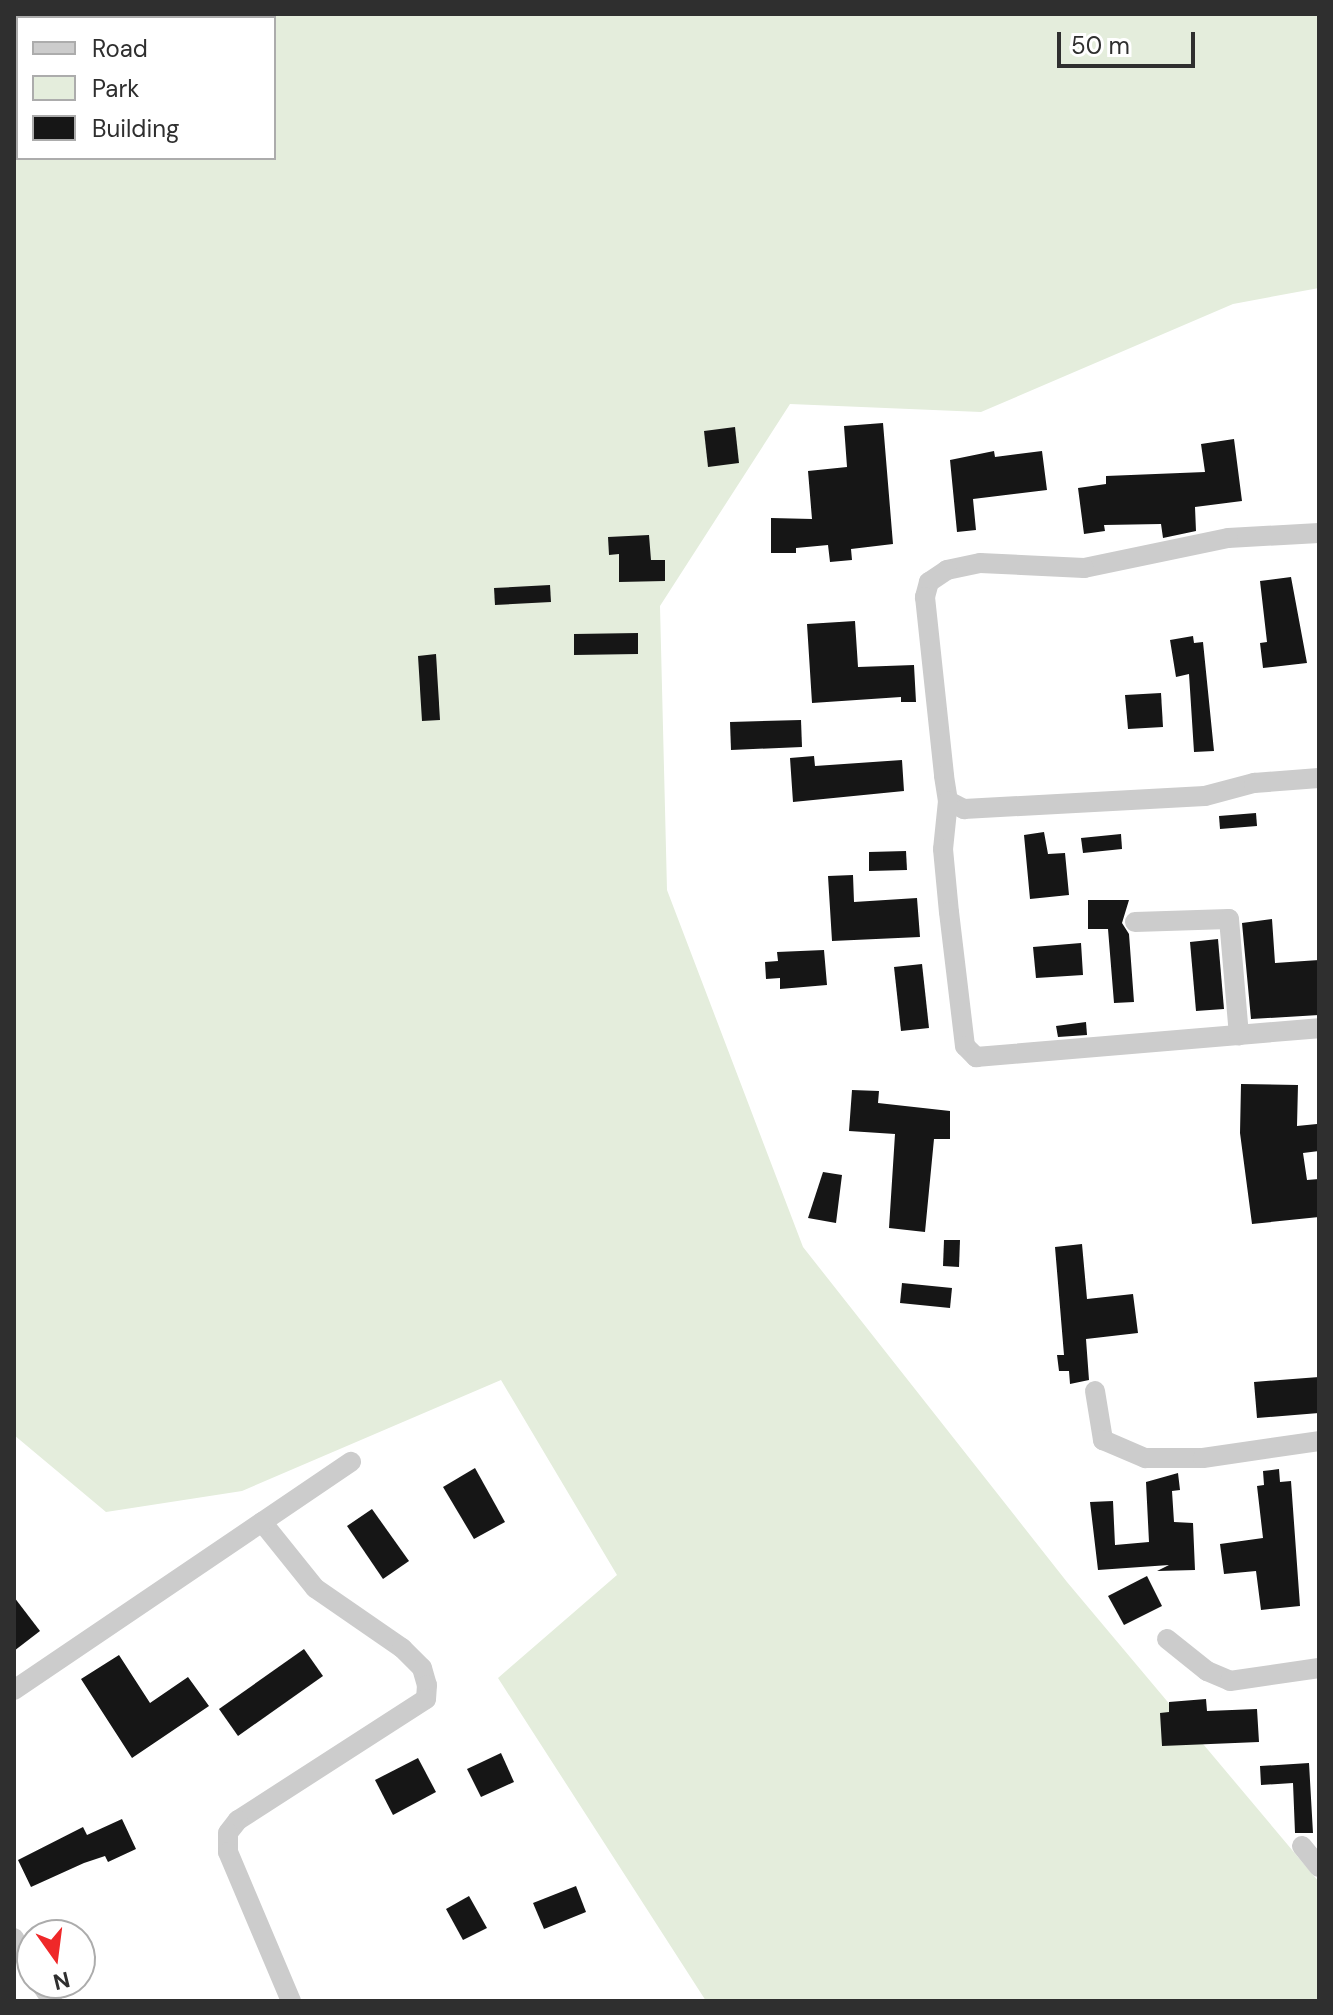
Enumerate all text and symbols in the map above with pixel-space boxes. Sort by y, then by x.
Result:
legend [16,16,276,160]
scale bar [1061,16,1199,66]
text: 50 m [1071,30,1130,61]
text: Road [92,33,148,64]
text: Park [92,73,139,104]
text: Building [92,113,179,144]
north arrow [16,1919,96,1999]
text: N [50,1965,73,1997]

